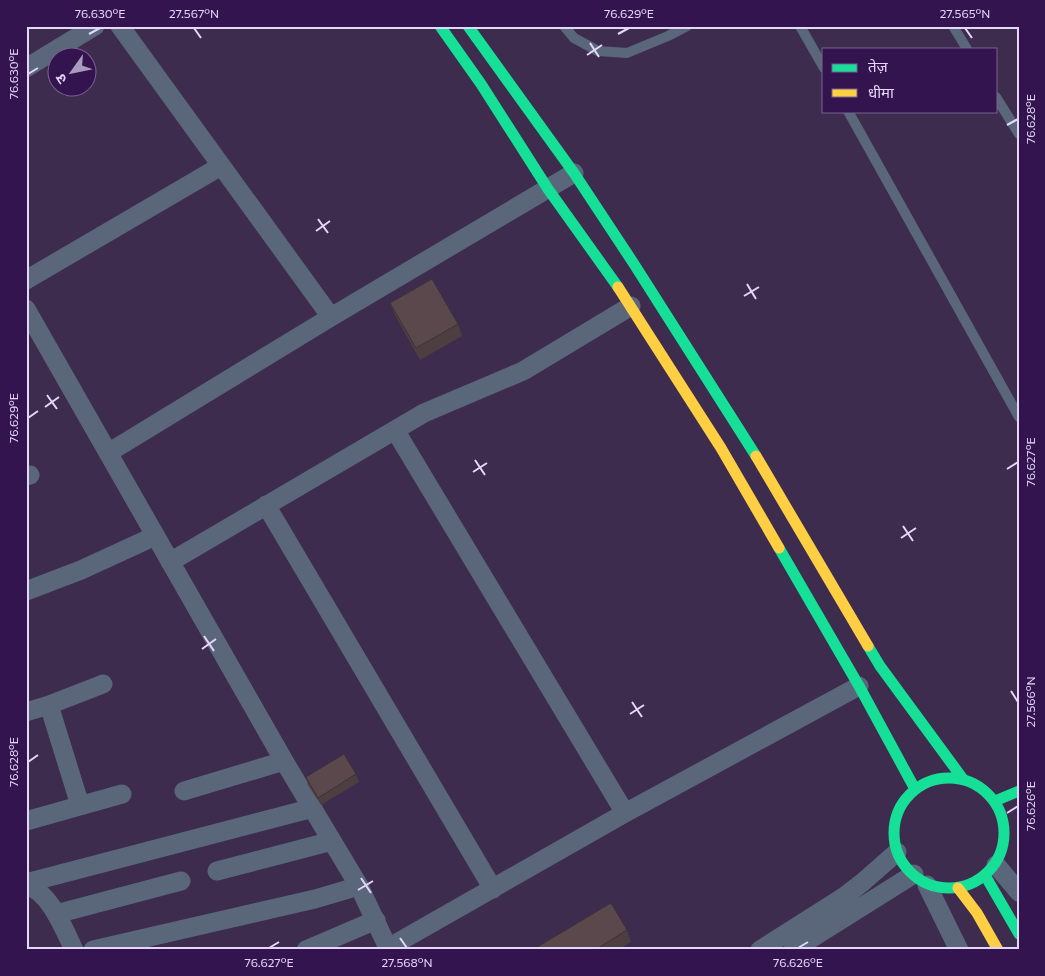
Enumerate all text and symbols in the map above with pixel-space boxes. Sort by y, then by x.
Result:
text: 76.630°E [75,6,125,20]
text: 27.567°N [169,6,219,20]
text: 76.629°E [604,6,654,20]
text: 27.565°N [940,6,990,20]
north arrow [48,48,98,98]
legend [822,48,998,112]
text: 76.630°E [6,49,20,99]
text: तेज़ [868,57,889,75]
text: उ [51,71,70,87]
text: धीमा [868,83,895,101]
text: 76.628°E [1023,94,1037,144]
text: 76.629°E [6,393,20,443]
text: 76.627°E [1023,437,1037,487]
text: 27.566°N [1023,676,1037,728]
text: 76.628°E [6,737,20,787]
text: 76.626°E [1023,781,1037,831]
text: 76.627°E [244,955,294,969]
text: 27.568°N [381,955,433,969]
text: 76.626°E [773,955,823,969]

